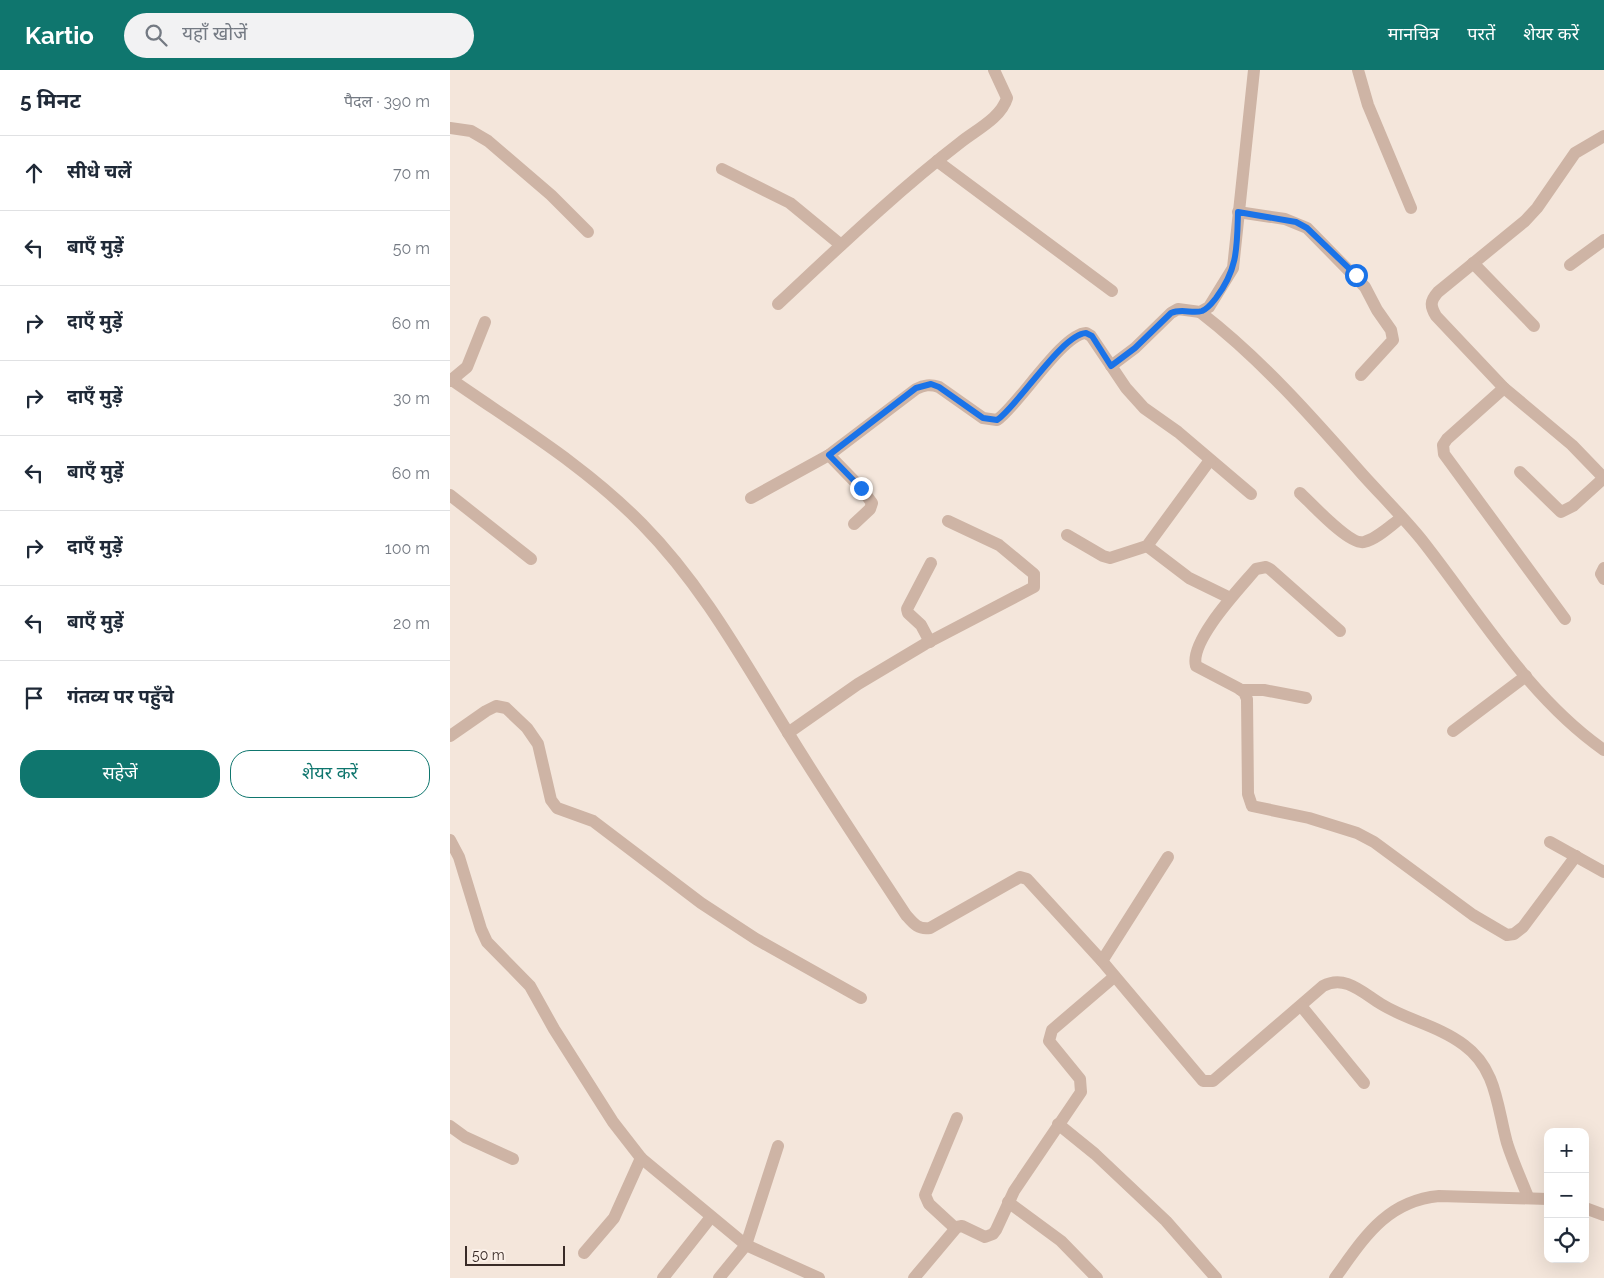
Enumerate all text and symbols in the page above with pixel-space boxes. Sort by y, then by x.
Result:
search box [124,13,474,58]
text: Kartio [25,21,94,50]
icon: search [142,21,170,49]
text: यहाँ खोजें [182,22,247,44]
text: मानचित्र [1388,23,1439,44]
text: परतें [1467,23,1495,44]
text: शेयर करें [1523,23,1579,44]
text: 5 मिनट [20,88,81,113]
text: पैदल · 390 m [344,92,430,111]
icon: ahead [20,159,48,187]
text: सीधे चलें [67,160,131,182]
text: 70 m [393,164,430,183]
icon: left [20,234,48,262]
text: बाएँ मुड़ें [67,235,124,257]
text: 50 m [393,239,430,258]
route start [1345,264,1368,287]
icon: right [20,309,48,337]
text: दाएँ मुड़ें [67,310,123,332]
text: 60 m [392,314,430,333]
icon: right [20,384,48,412]
text: दाएँ मुड़ें [67,385,123,407]
text: 30 m [393,389,430,408]
icon: left [20,459,48,487]
text: बाएँ मुड़ें [67,460,124,482]
text: 60 m [392,464,430,483]
route end [850,477,873,500]
icon: right [20,534,48,562]
text: दाएँ मुड़ें [67,535,123,557]
text: 100 m [385,539,430,558]
icon: left [20,609,48,637]
text: बाएँ मुड़ें [67,610,124,632]
text: 20 m [393,614,430,633]
icon: arrive [20,684,48,712]
text: गंतव्य पर पहुँचे [67,685,174,707]
button: सहेजें [20,750,220,798]
button: शेयर करें [230,750,430,798]
map controls [1544,1128,1589,1263]
button: + [1544,1128,1589,1173]
button: − [1544,1173,1589,1218]
button: locate [1544,1218,1589,1263]
scale bar [465,1243,565,1266]
text: 50 m [472,1247,505,1263]

